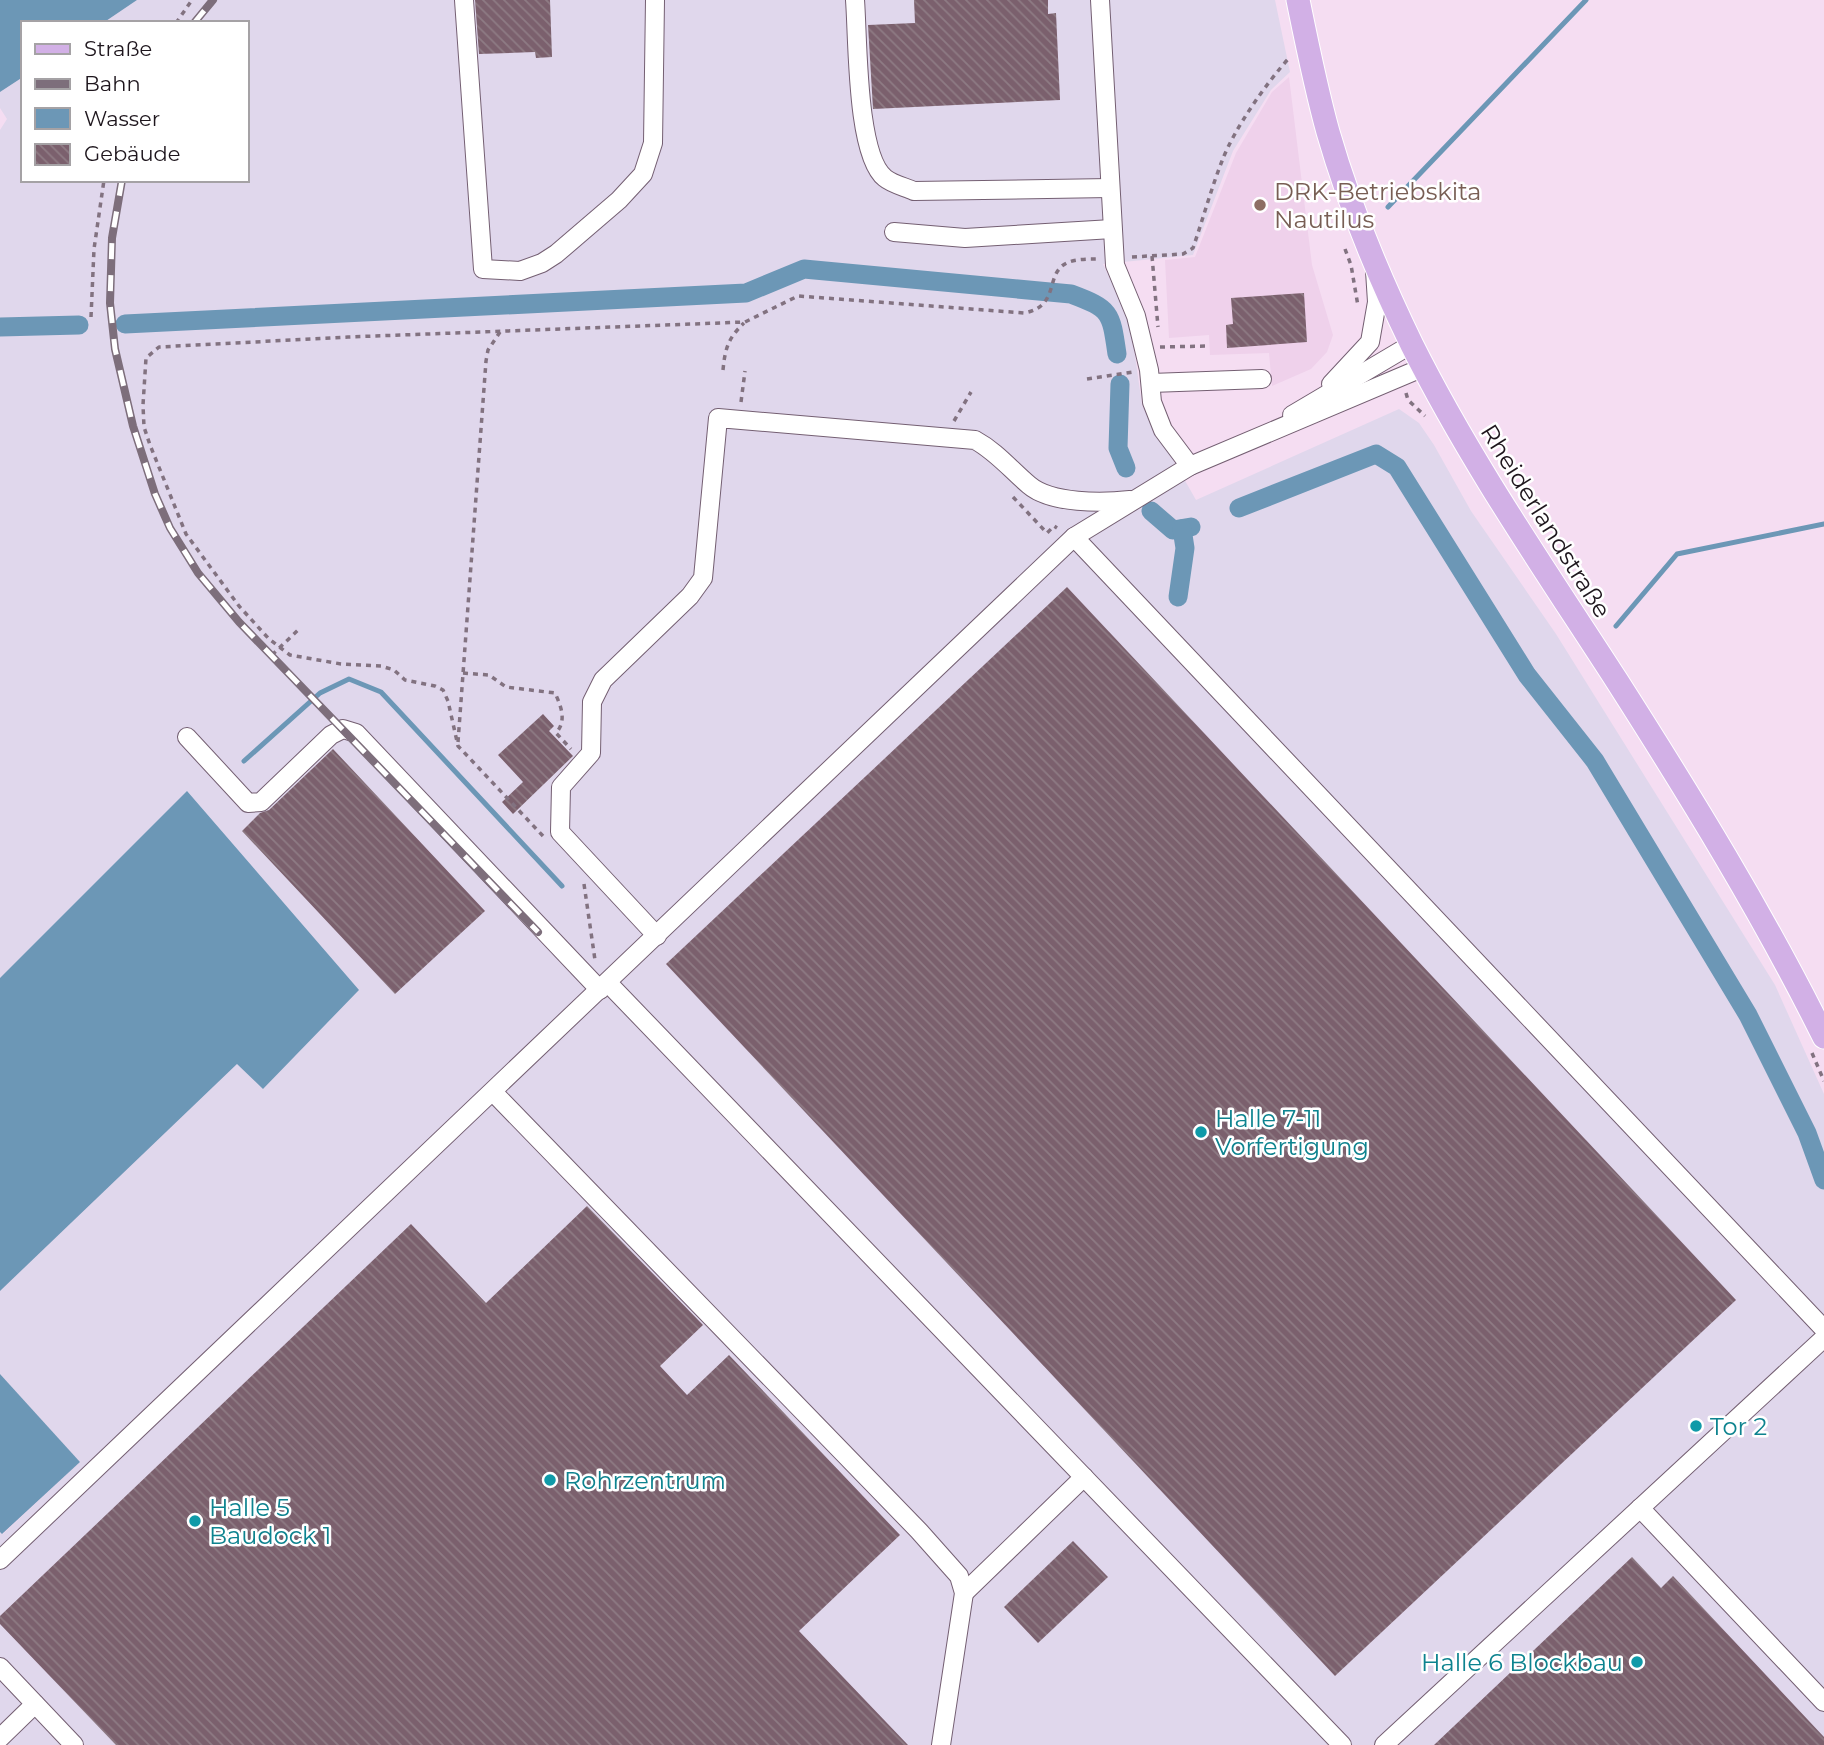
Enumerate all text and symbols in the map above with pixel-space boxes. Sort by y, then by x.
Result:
legend [21,21,248,182]
text: Straße [84,36,152,61]
text: Bahn [84,71,141,96]
text: Wasser [84,106,160,131]
text: Gebäude [84,141,181,166]
place label: DRK-Betriebskita Nautilus [1274,177,1481,234]
marker: DRK-Betriebskita Nautilus [1252,197,1268,213]
street label: Rheiderlandstraße [1475,419,1617,623]
place label: Halle 7-11 Vorfertigung [1215,1104,1369,1161]
marker: Halle 7-11 Vorfertigung [1193,1124,1209,1140]
place label: Tor 2 [1710,1412,1767,1441]
marker: Tor 2 [1688,1418,1704,1434]
place label: Rohrzentrum [564,1466,726,1495]
marker: Rohrzentrum [542,1472,558,1488]
place label: Halle 5 Baudock 1 [209,1493,331,1550]
marker: Halle 5 Baudock 1 [187,1513,203,1529]
place label: Halle 6 Blockbau [1421,1648,1623,1677]
marker: Halle 6 Blockbau [1629,1654,1645,1670]

